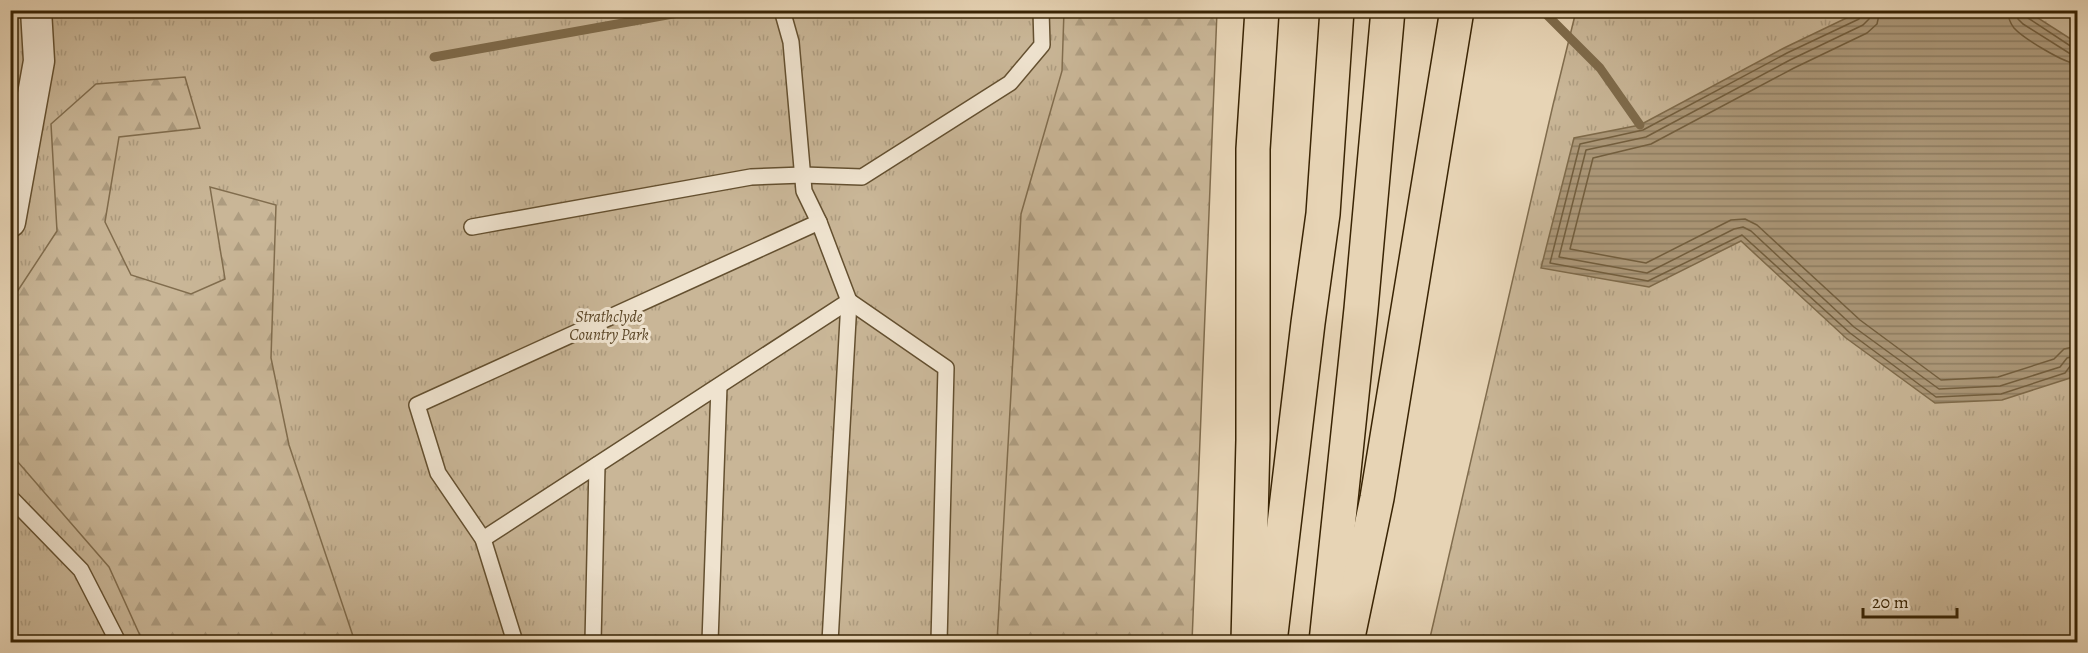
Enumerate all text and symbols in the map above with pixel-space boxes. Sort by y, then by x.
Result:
park label: Strathclyde Country Park [569,306,649,346]
scale bar [1863,581,1958,619]
text: 20 m [1872,590,1909,614]

